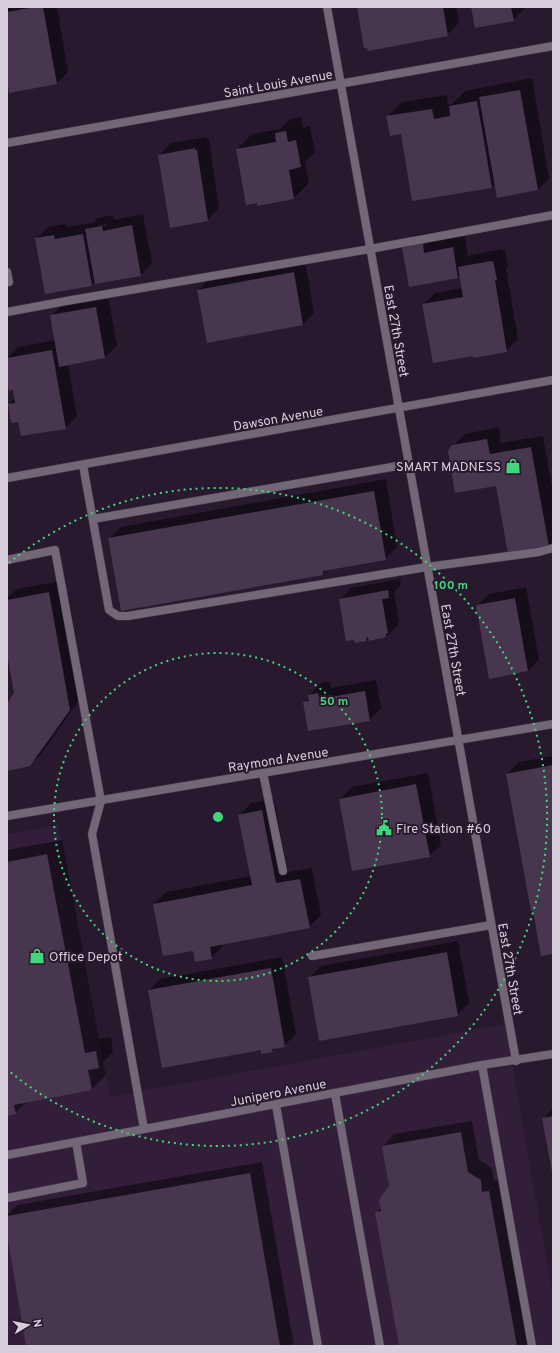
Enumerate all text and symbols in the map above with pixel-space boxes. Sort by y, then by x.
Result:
street label: Saint Louis Avenue [223,68,334,102]
street label: East 27th Street [379,284,411,379]
street label: Dawson Avenue [232,404,325,436]
shop icon: SMART MADNESS [504,457,522,475]
place label: SMART MADNESS [396,460,501,476]
text: 100 m [434,578,468,594]
street label: East 27th Street [436,603,468,698]
text: 50 m [320,694,348,710]
street label: Raymond Avenue [227,745,330,777]
centre of rings [211,810,225,824]
public building icon: Fire Station #60 [375,819,393,837]
place label: Fire Station #60 [396,822,491,838]
street label: East 27th Street [493,922,525,1017]
shop icon: Office Depot [28,947,46,965]
place label: Office Depot [49,950,123,966]
street label: Junipero Avenue [229,1077,328,1111]
north arrow [8,1305,48,1345]
text: N [29,1318,44,1329]

